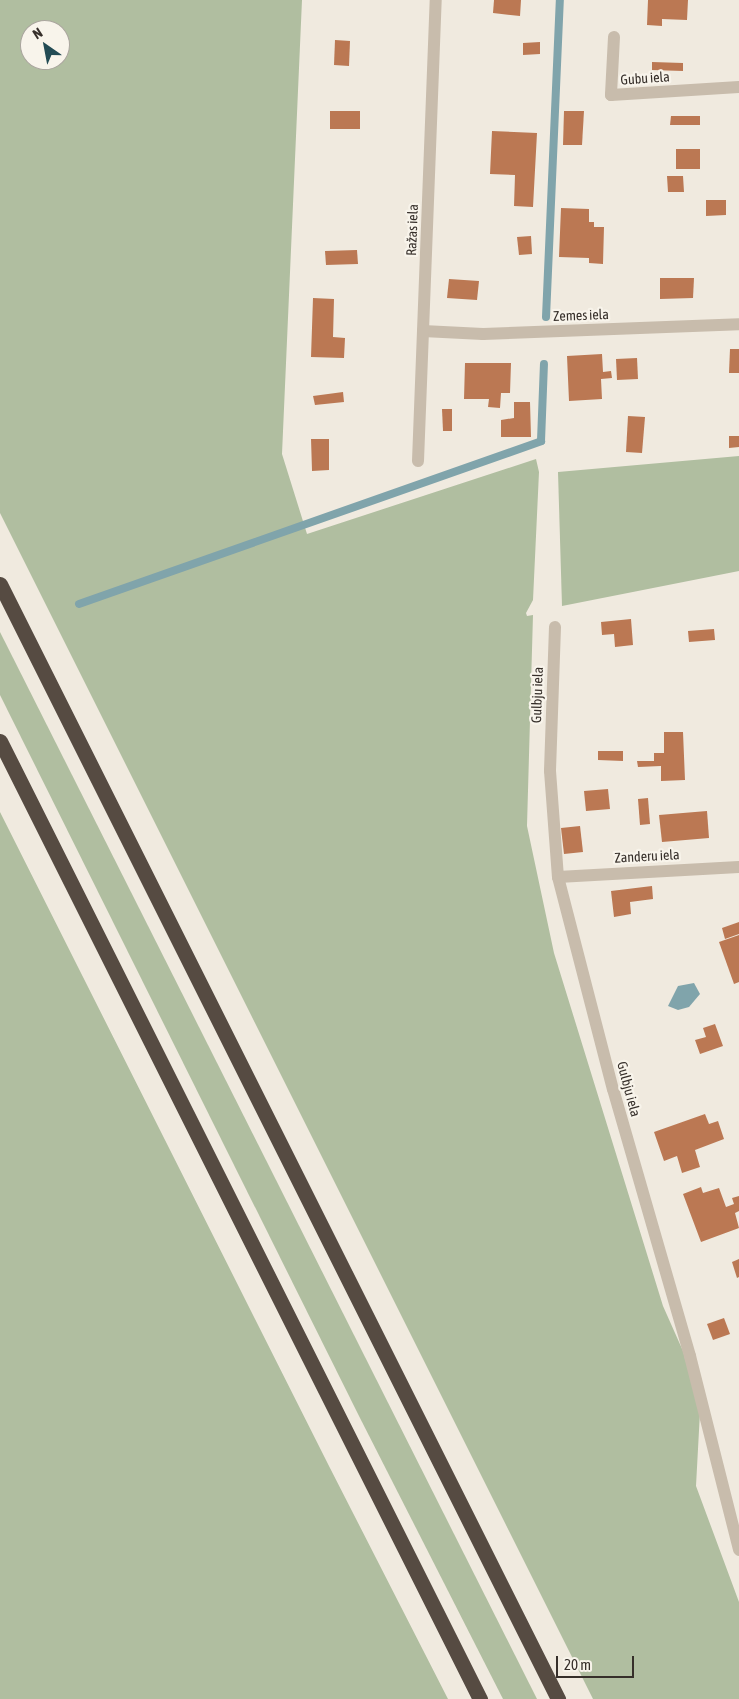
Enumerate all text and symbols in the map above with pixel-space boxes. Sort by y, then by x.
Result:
north arrow [20,20,70,70]
text: N [30,24,45,42]
street label: Gubu iela [620,68,670,88]
street label: Ražas iela [403,204,421,256]
street label: Zemes iela [553,306,609,324]
street label: Gulbju iela [528,667,546,723]
street label: Zanderu iela [614,846,680,866]
street label: Gulbju iela [614,1060,644,1118]
scale bar [559,1646,636,1678]
text: 20 m [564,1656,591,1673]

